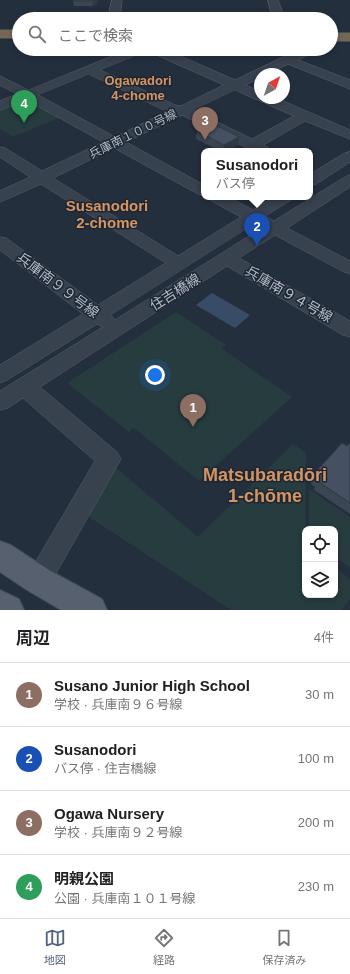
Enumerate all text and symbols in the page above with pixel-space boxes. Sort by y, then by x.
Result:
search box [12,12,338,56]
icon: search [26,23,48,45]
text: ここで検索 [58,27,133,44]
north arrow [254,68,290,104]
district label: Ogawadori 4-chome [104,73,172,103]
pin: 4 [11,90,37,123]
street label: 兵庫南１００号線 [87,107,179,161]
pin: 3 [192,107,218,140]
popup [201,148,313,200]
text: Susanodori [216,156,298,173]
text: バス停 [216,176,255,191]
district label: Susanodori 2-chome [66,197,148,231]
pin: 2 [244,213,270,246]
street label: 兵庫南９９号線 [14,249,102,321]
street label: 兵庫南９４号線 [243,263,335,325]
street label: 住吉橋線 [147,270,203,314]
your location [145,365,165,385]
pin: 1 [180,394,206,427]
district label: Matsubaradōri 1-chōme [203,465,327,506]
map controls [302,526,338,598]
button: locate [302,526,338,562]
button: layers [302,562,338,598]
text: 周辺 [16,629,50,648]
text: 4件 [314,630,334,645]
text: Susano Junior High School [54,677,250,694]
text: 1 [25,687,33,702]
text: 30 m [305,687,334,702]
text: 学校 · 兵庫南９６号線 [54,697,183,712]
text: Susanodori [54,741,137,758]
text: 2 [25,751,33,766]
text: 100 m [298,751,334,766]
text: バス停 · 住吉橋線 [54,761,157,776]
text: Ogawa Nursery [54,805,164,822]
text: 3 [25,815,33,830]
text: 200 m [298,815,334,830]
text: 学校 · 兵庫南９２号線 [54,825,183,840]
text: 明親公園 [54,870,114,887]
text: 4 [25,879,33,894]
text: 230 m [298,879,334,894]
text: 公園 · 兵庫南１０１号線 [54,891,196,906]
tab: 地図 [44,927,66,967]
tab: 経路 [153,927,175,967]
tab: 保存済み [262,927,306,967]

